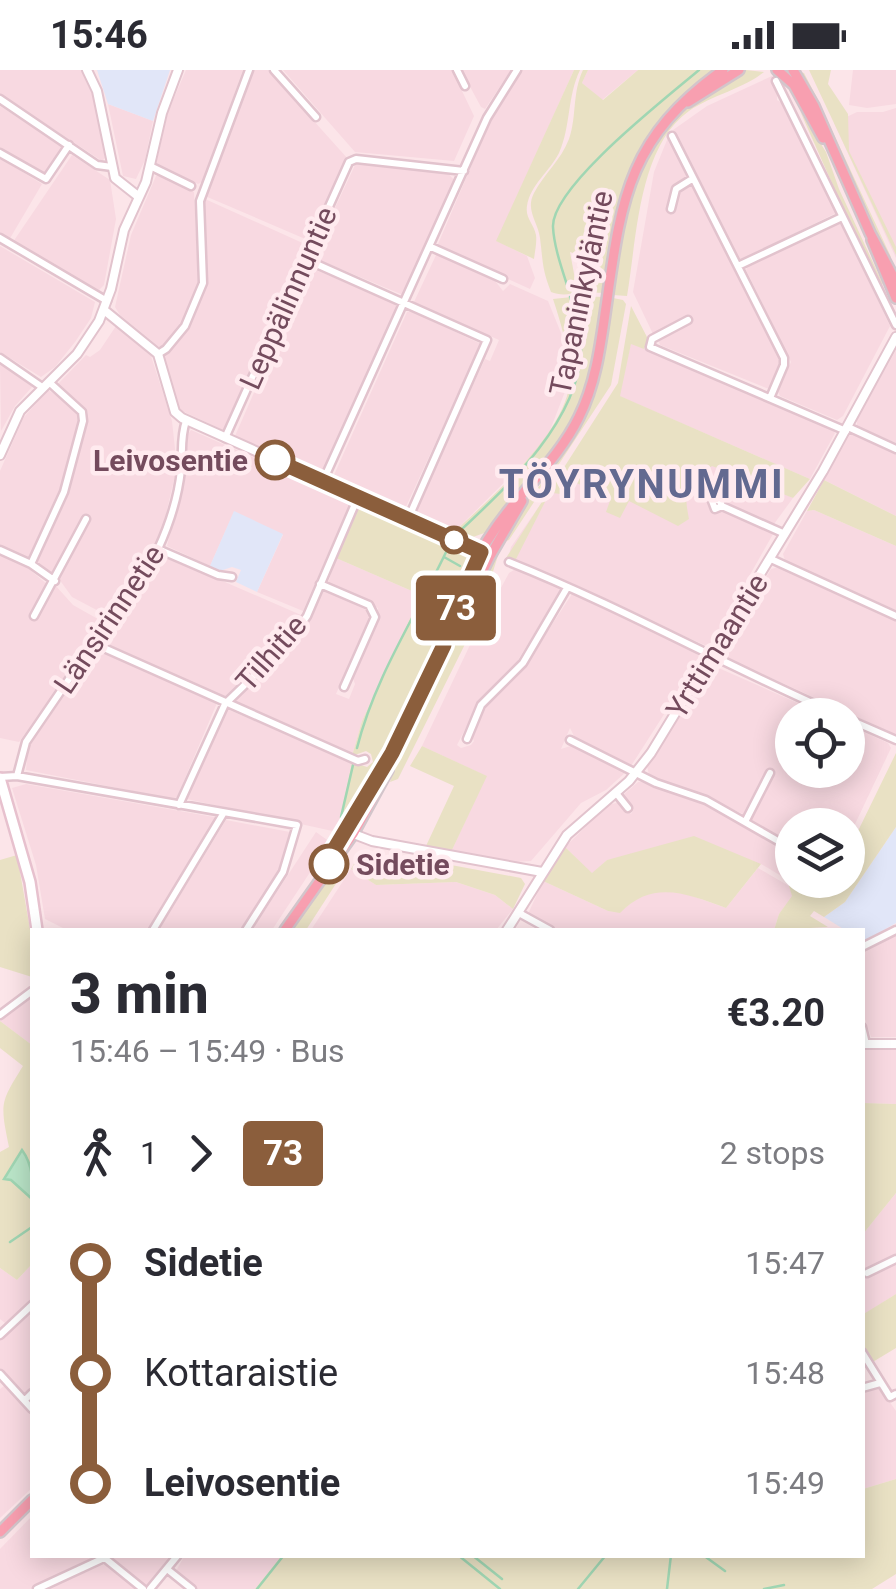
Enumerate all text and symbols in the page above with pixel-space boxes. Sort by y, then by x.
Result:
text: 15:46 [50,13,148,57]
street label: Tapaninkyläntie [542,187,620,399]
street label: Leppälinnuntie [232,201,344,395]
marker: Leivosentie [256,441,294,479]
place label: Leivosentie [93,443,248,478]
district label: TÖYRYNUMMI [499,461,785,508]
unlabelled marker [441,527,467,553]
street label: Länsirinnetie [47,538,171,700]
street label: Yrttimaantie [659,567,775,725]
line badge: 73 [411,576,501,640]
text: 73 [436,588,476,629]
street label: Tilhitie [228,608,314,698]
map controls [775,698,865,898]
button: locate [775,698,865,788]
button: layers [775,808,865,898]
marker: Sidetie [310,845,348,883]
place label: Sidetie [356,847,450,882]
text: 3 min [70,962,209,1026]
text: €3.20 [727,991,825,1035]
text: 15:46 – 15:49 · Bus [70,1032,345,1070]
icon: walk [70,1126,125,1181]
icon: forward [173,1126,228,1181]
text: 73 [263,1133,303,1174]
text: 1 [140,1134,158,1172]
text: 2 stops [720,1134,825,1172]
text: Sidetie [144,1241,263,1285]
text: 15:47 [745,1244,825,1282]
text: Kottaraistie [144,1351,338,1395]
text: 15:48 [745,1354,825,1392]
text: Leivosentie [144,1461,340,1505]
text: 15:49 [745,1464,825,1502]

